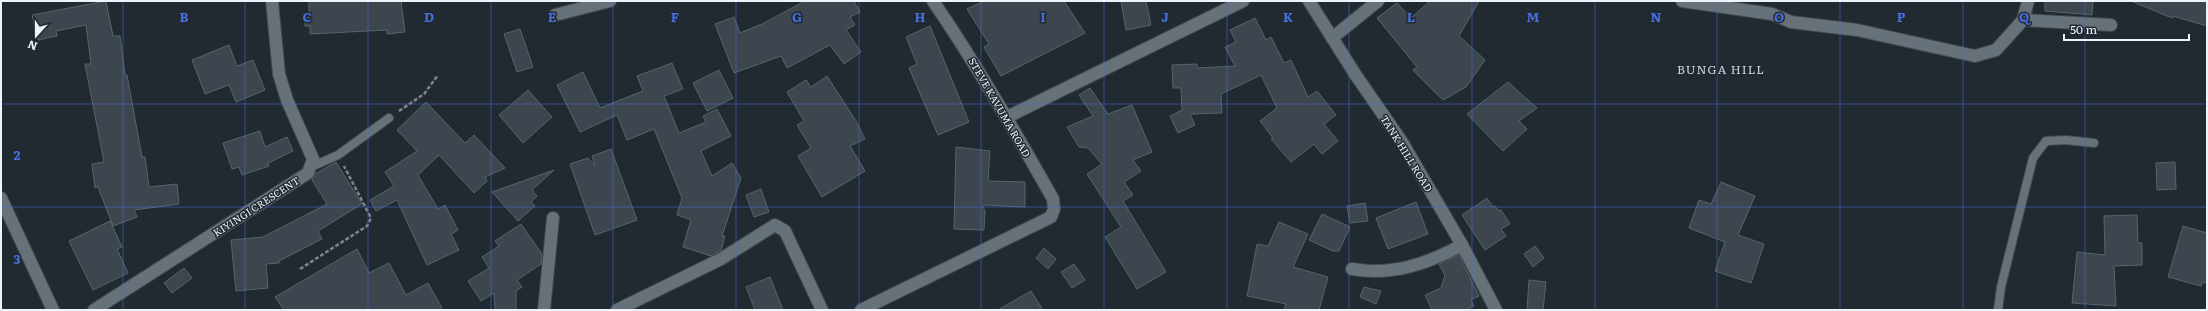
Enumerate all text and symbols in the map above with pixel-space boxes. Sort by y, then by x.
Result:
text: B [180,7,189,26]
text: C [302,7,312,26]
text: D [424,7,434,26]
text: E [548,7,557,26]
text: F [671,7,679,26]
text: G [792,7,802,26]
text: H [915,7,926,26]
text: I [1040,7,1046,26]
text: J [1161,7,1169,26]
text: K [1283,7,1294,26]
text: L [1407,7,1415,26]
text: M [1527,7,1540,26]
text: N [1651,7,1662,26]
text: O [1774,7,1784,26]
text: P [1897,7,1906,26]
text: Q [2019,7,2031,26]
north arrow [16,16,56,56]
scale bar [2064,16,2189,42]
text: 50 m [2070,20,2097,38]
text: N [25,37,39,55]
street label: STEVE KAVUMA ROAD [965,54,1035,160]
district label: BUNGA HILL [1677,60,1765,78]
street label: TANK HILL ROAD [1377,112,1437,195]
text: 2 [14,145,21,164]
street label: KIYINGI CRESCENT [210,172,302,240]
text: 3 [13,249,21,268]

